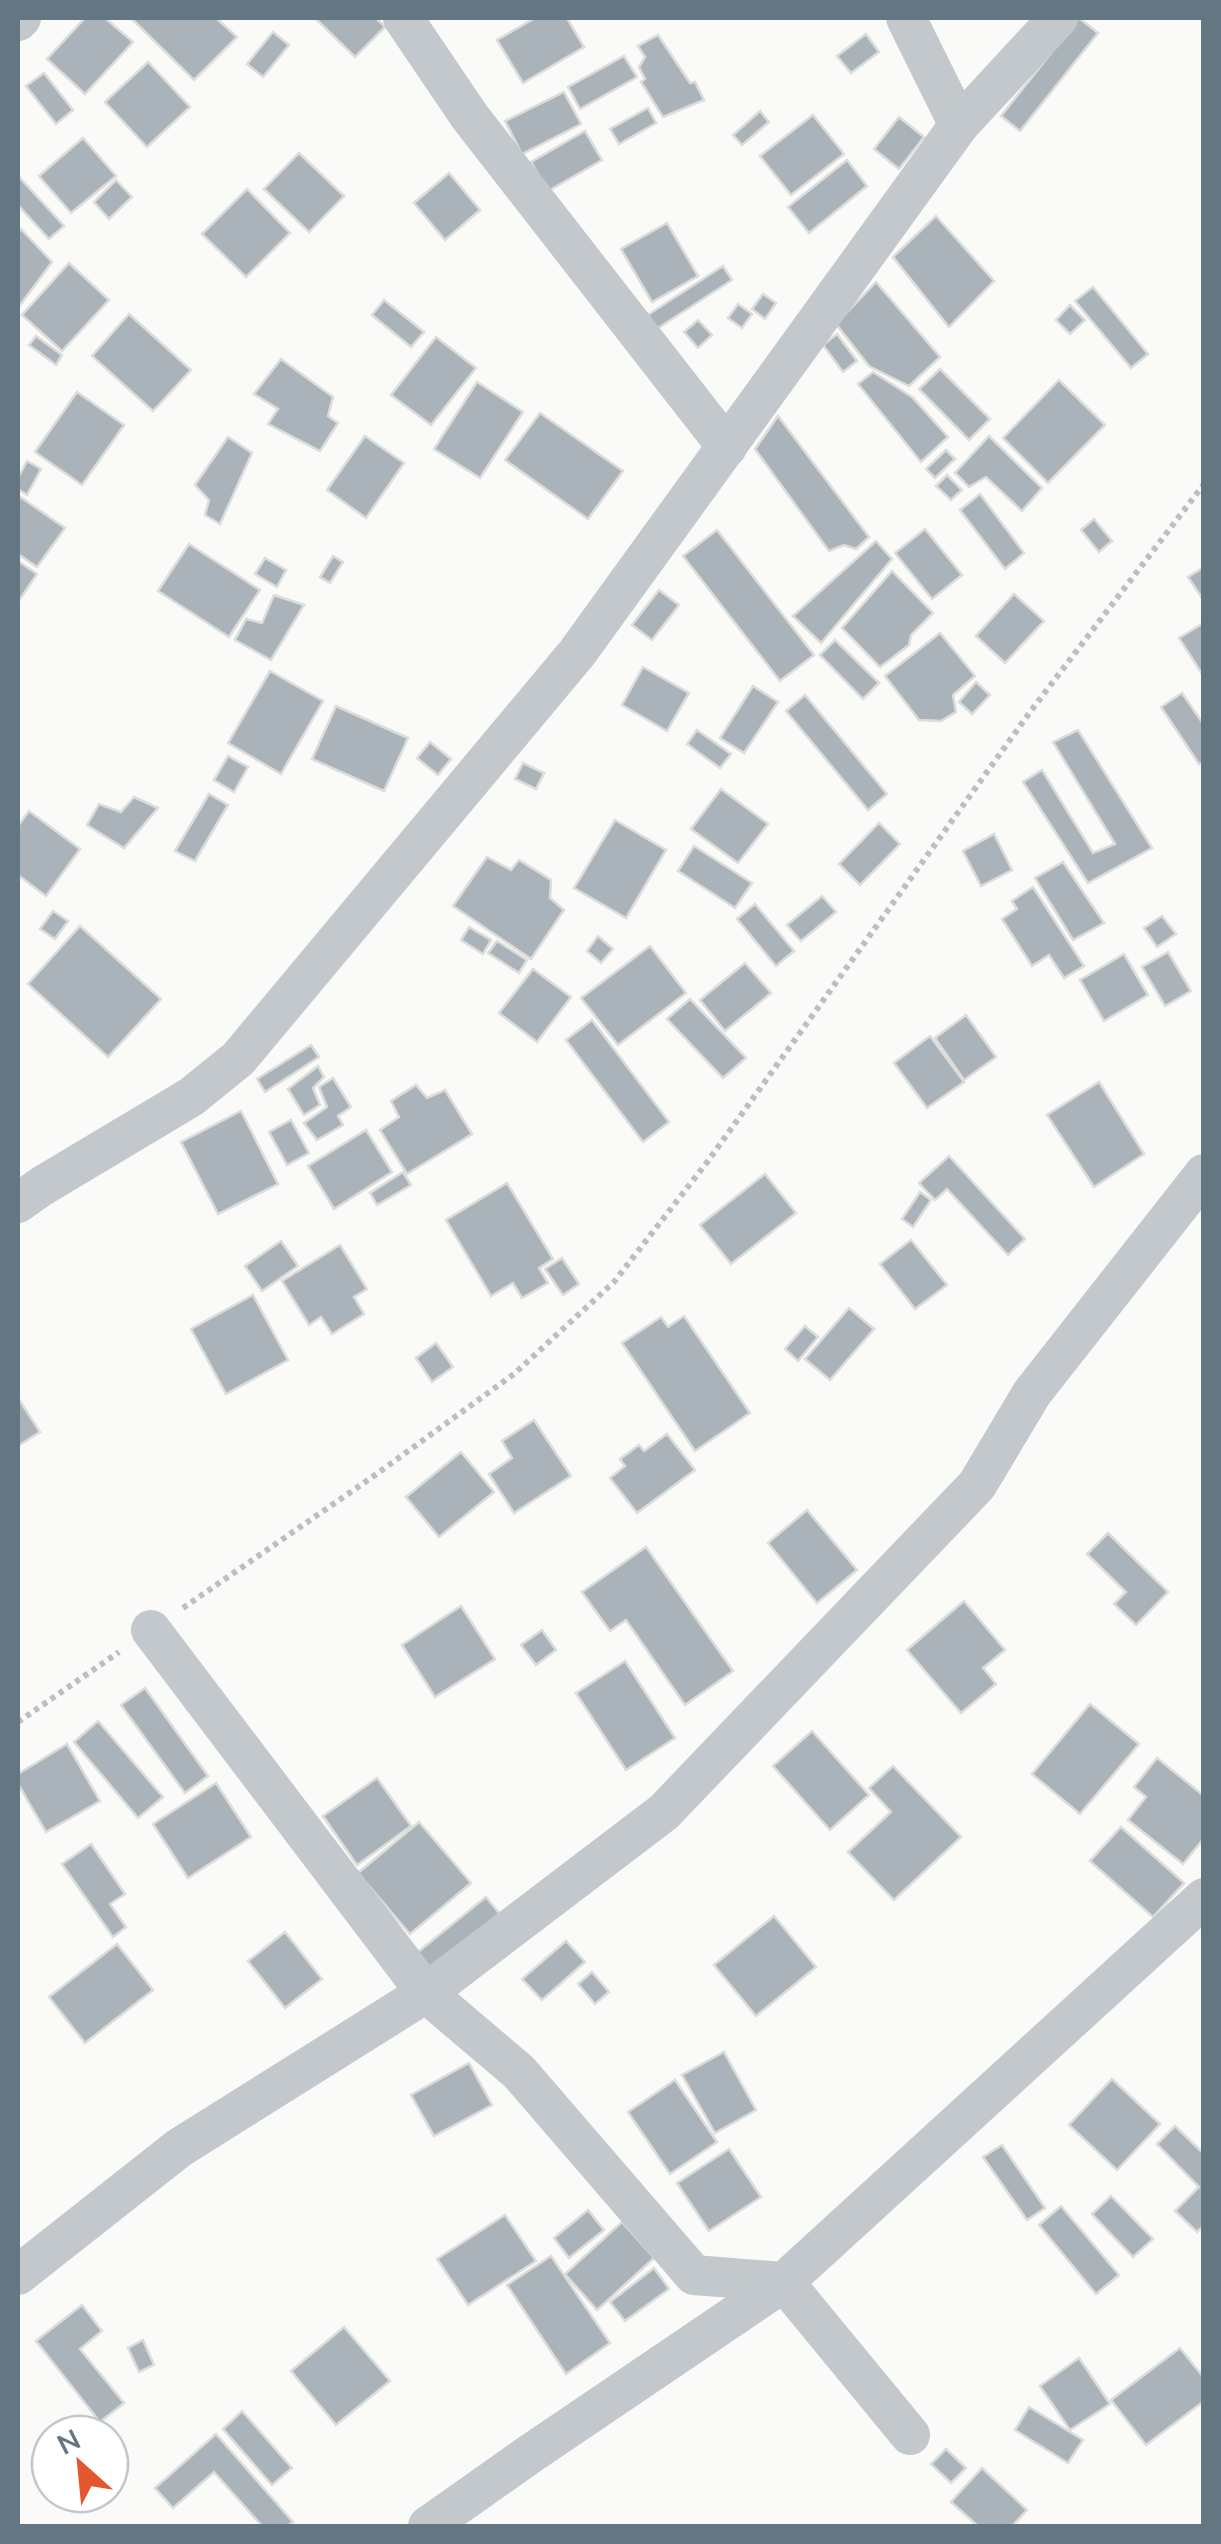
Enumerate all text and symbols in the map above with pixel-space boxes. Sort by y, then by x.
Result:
north arrow [30,2414,130,2514]
text: N [51,2421,86,2462]

